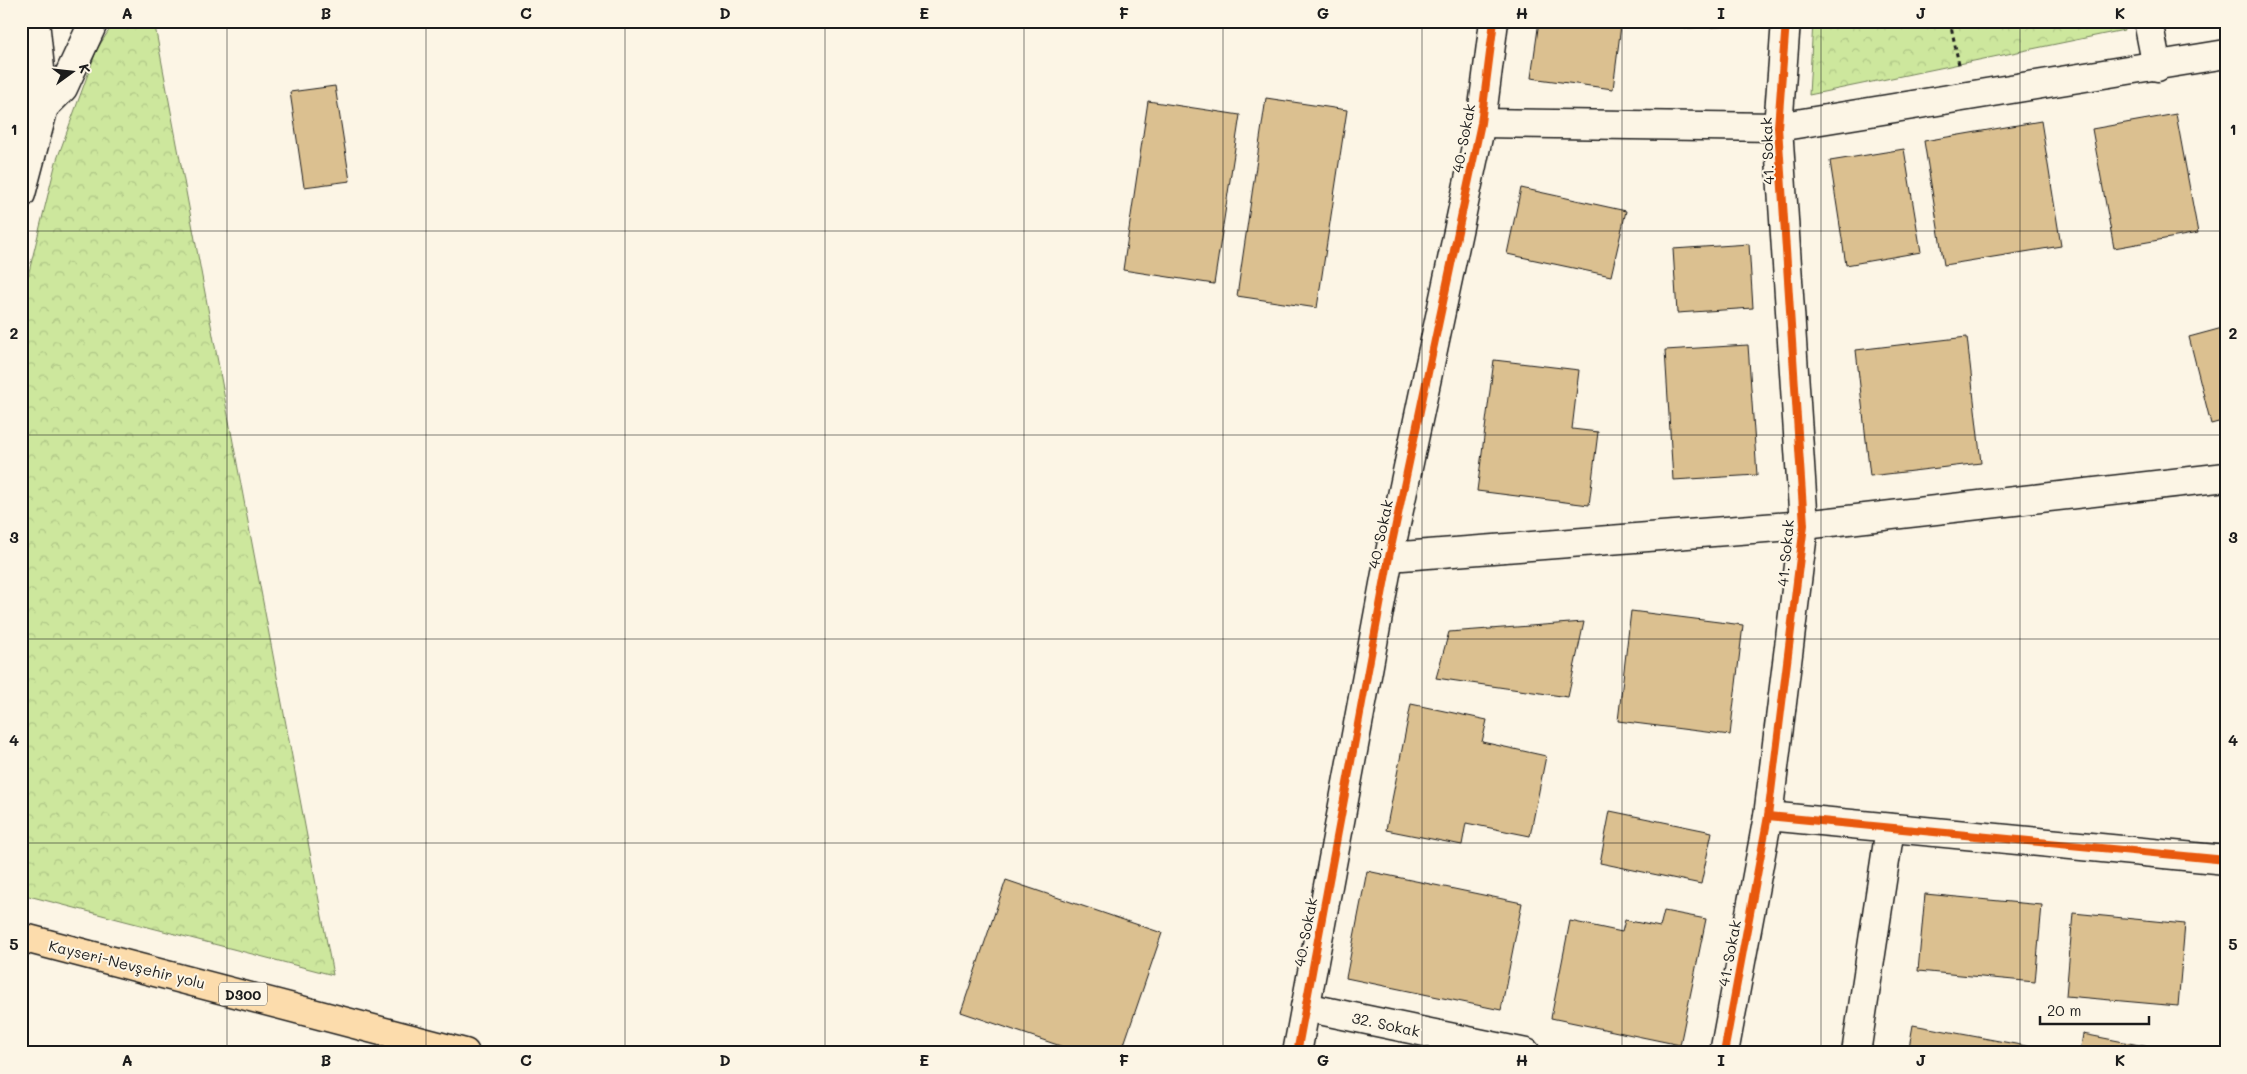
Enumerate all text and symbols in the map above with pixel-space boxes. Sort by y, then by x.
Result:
text: A [121,2,133,23]
text: B [321,2,331,23]
text: C [520,2,532,23]
text: D [719,2,731,23]
text: E [919,2,929,23]
text: F [1119,2,1129,23]
text: G [1317,2,1329,23]
text: H [1516,2,1528,23]
text: I [1717,2,1725,23]
text: J [1916,2,1926,23]
text: K [2115,2,2125,23]
north arrow [48,48,98,98]
text: K [75,62,95,75]
street label: 40. Sokak [1447,102,1479,174]
street label: 41. Sokak [1756,117,1778,185]
text: 1 [10,118,18,139]
text: 1 [2229,118,2237,139]
text: 2 [10,322,19,343]
text: 2 [2229,322,2238,343]
street label: 40. Sokak [1363,498,1397,570]
street label: 41. Sokak [1772,519,1798,587]
text: 3 [9,526,19,547]
text: 3 [2228,526,2238,547]
text: 4 [9,729,19,750]
text: 4 [2228,729,2238,750]
street label: 40. Sokak [1289,896,1321,968]
street label: 41. Sokak [1713,918,1745,988]
text: 5 [9,933,19,954]
text: 5 [2228,933,2238,954]
street label: Kayseri-Nevşehir yolu [47,935,207,993]
road number: D300 [219,982,267,1006]
scale bar [2040,994,2148,1026]
text: 20 m [2047,1000,2081,1020]
street label: 32. Sokak [1350,1007,1422,1041]
text: A [121,1049,133,1070]
text: B [321,1049,331,1070]
text: C [520,1049,532,1070]
text: D [719,1049,731,1070]
text: E [919,1049,929,1070]
text: F [1119,1049,1129,1070]
text: G [1317,1049,1329,1070]
text: H [1516,1049,1528,1070]
text: I [1717,1049,1725,1070]
text: J [1916,1049,1926,1070]
text: K [2115,1049,2125,1070]

